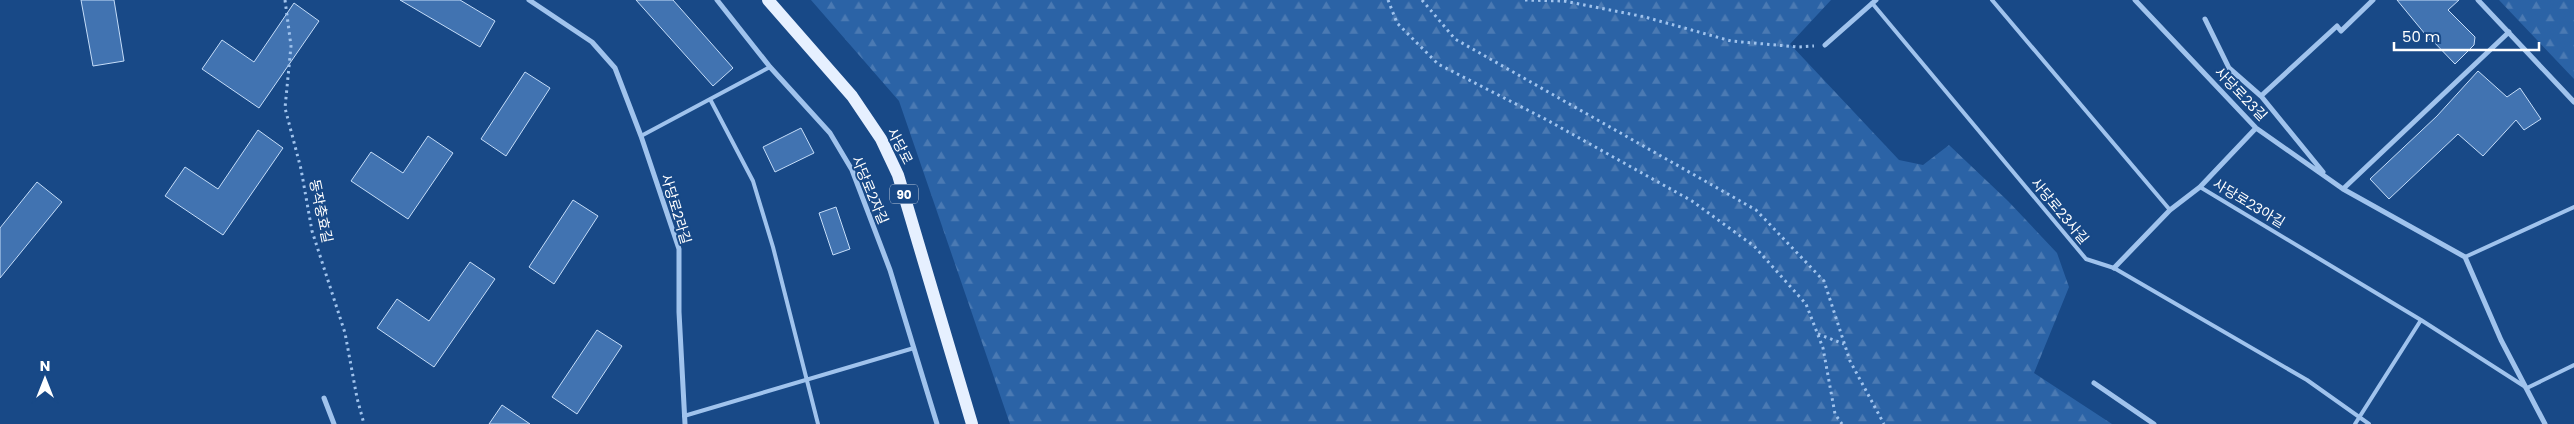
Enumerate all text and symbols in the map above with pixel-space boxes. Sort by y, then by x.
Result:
scale bar [2394,20,2539,52]
text: 50 m [2402,26,2440,47]
street label: 사당로23길 [2210,63,2272,125]
street label: 사당로 [882,124,918,168]
street label: 사당로2자길 [847,153,893,227]
street label: 사당로2라길 [656,171,696,247]
street label: 사당로23사길 [2026,174,2094,248]
street label: 사당로23아길 [2209,174,2289,232]
street label: 동작충효길 [305,177,337,245]
road number: 90 [890,184,918,203]
north arrow [20,354,70,404]
text: N [40,356,50,376]

